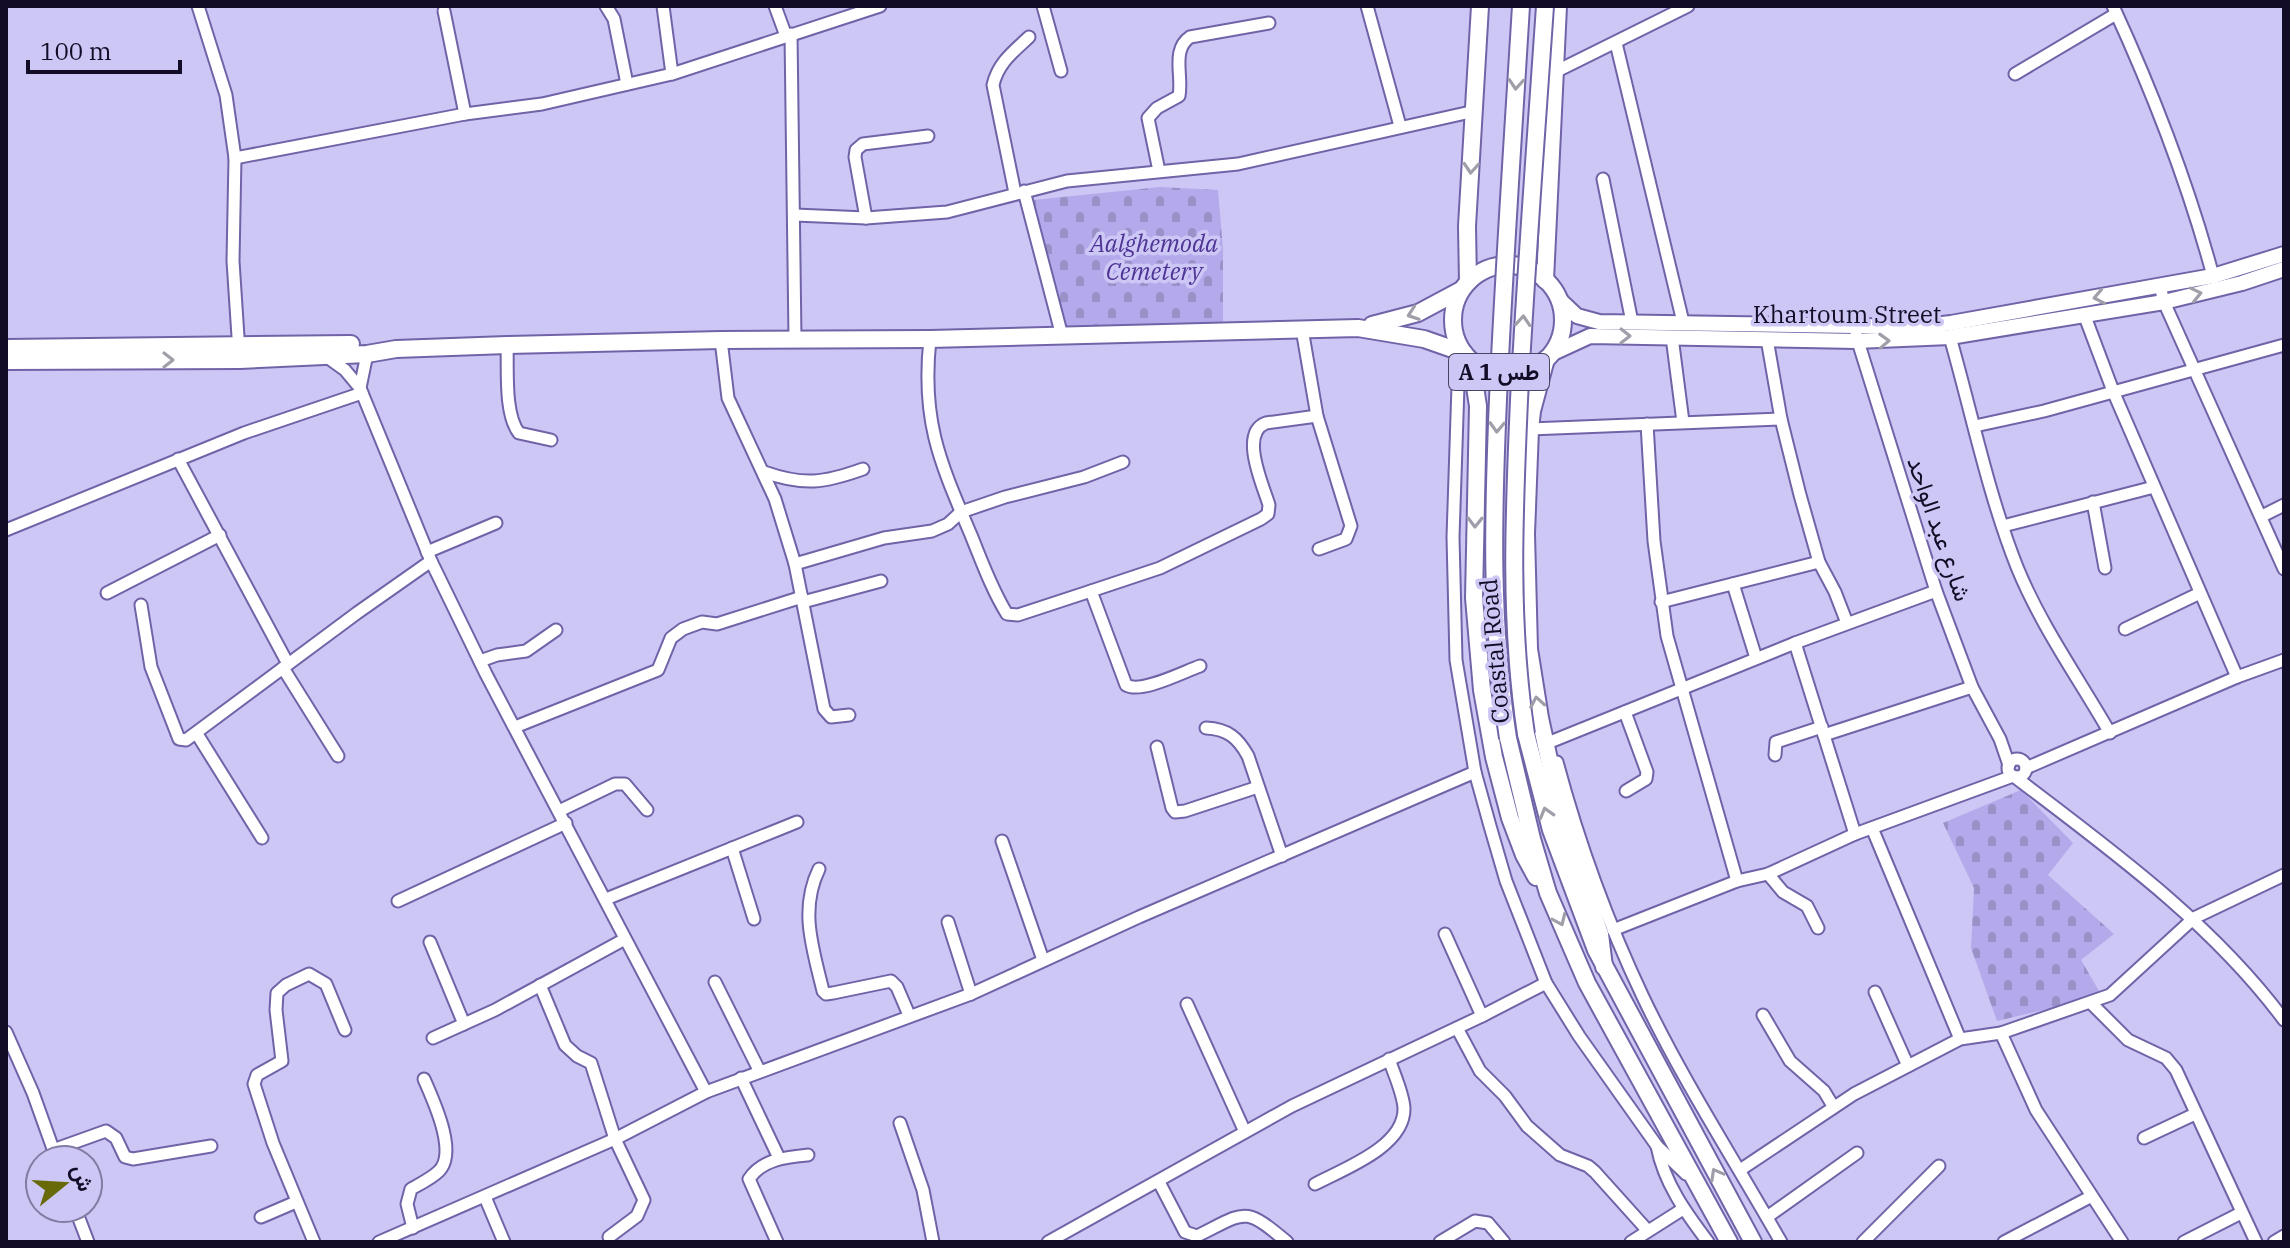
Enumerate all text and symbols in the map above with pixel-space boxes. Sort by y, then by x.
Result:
scale bar [28,24,180,74]
text: 100 m [40,35,112,67]
one-way arrow [1508,78,1525,91]
one-way arrow [1463,162,1480,175]
park label: Aalghemoda Cemetery [1088,227,1218,287]
one-way arrow [2189,286,2203,303]
one-way arrow [2093,288,2107,305]
street label: Khartoum Street [1753,298,1941,330]
one-way arrow [1406,305,1420,321]
one-way arrow [1514,314,1531,327]
one-way arrow [1619,327,1632,345]
one-way arrow [1878,332,1891,349]
one-way arrow [162,351,175,369]
road number: A 1 طس [1449,354,1549,390]
one-way arrow [1489,421,1506,434]
street label: شارع عبد الواحد [1899,452,1980,605]
one-way arrow [1466,516,1483,529]
street label: Coastal Road [1472,577,1516,725]
one-way arrow [1529,696,1546,709]
one-way arrow [1539,806,1555,820]
one-way arrow [1550,912,1566,927]
north arrow [24,1144,104,1224]
text: ش [66,1161,101,1195]
one-way arrow [1710,1167,1725,1182]

